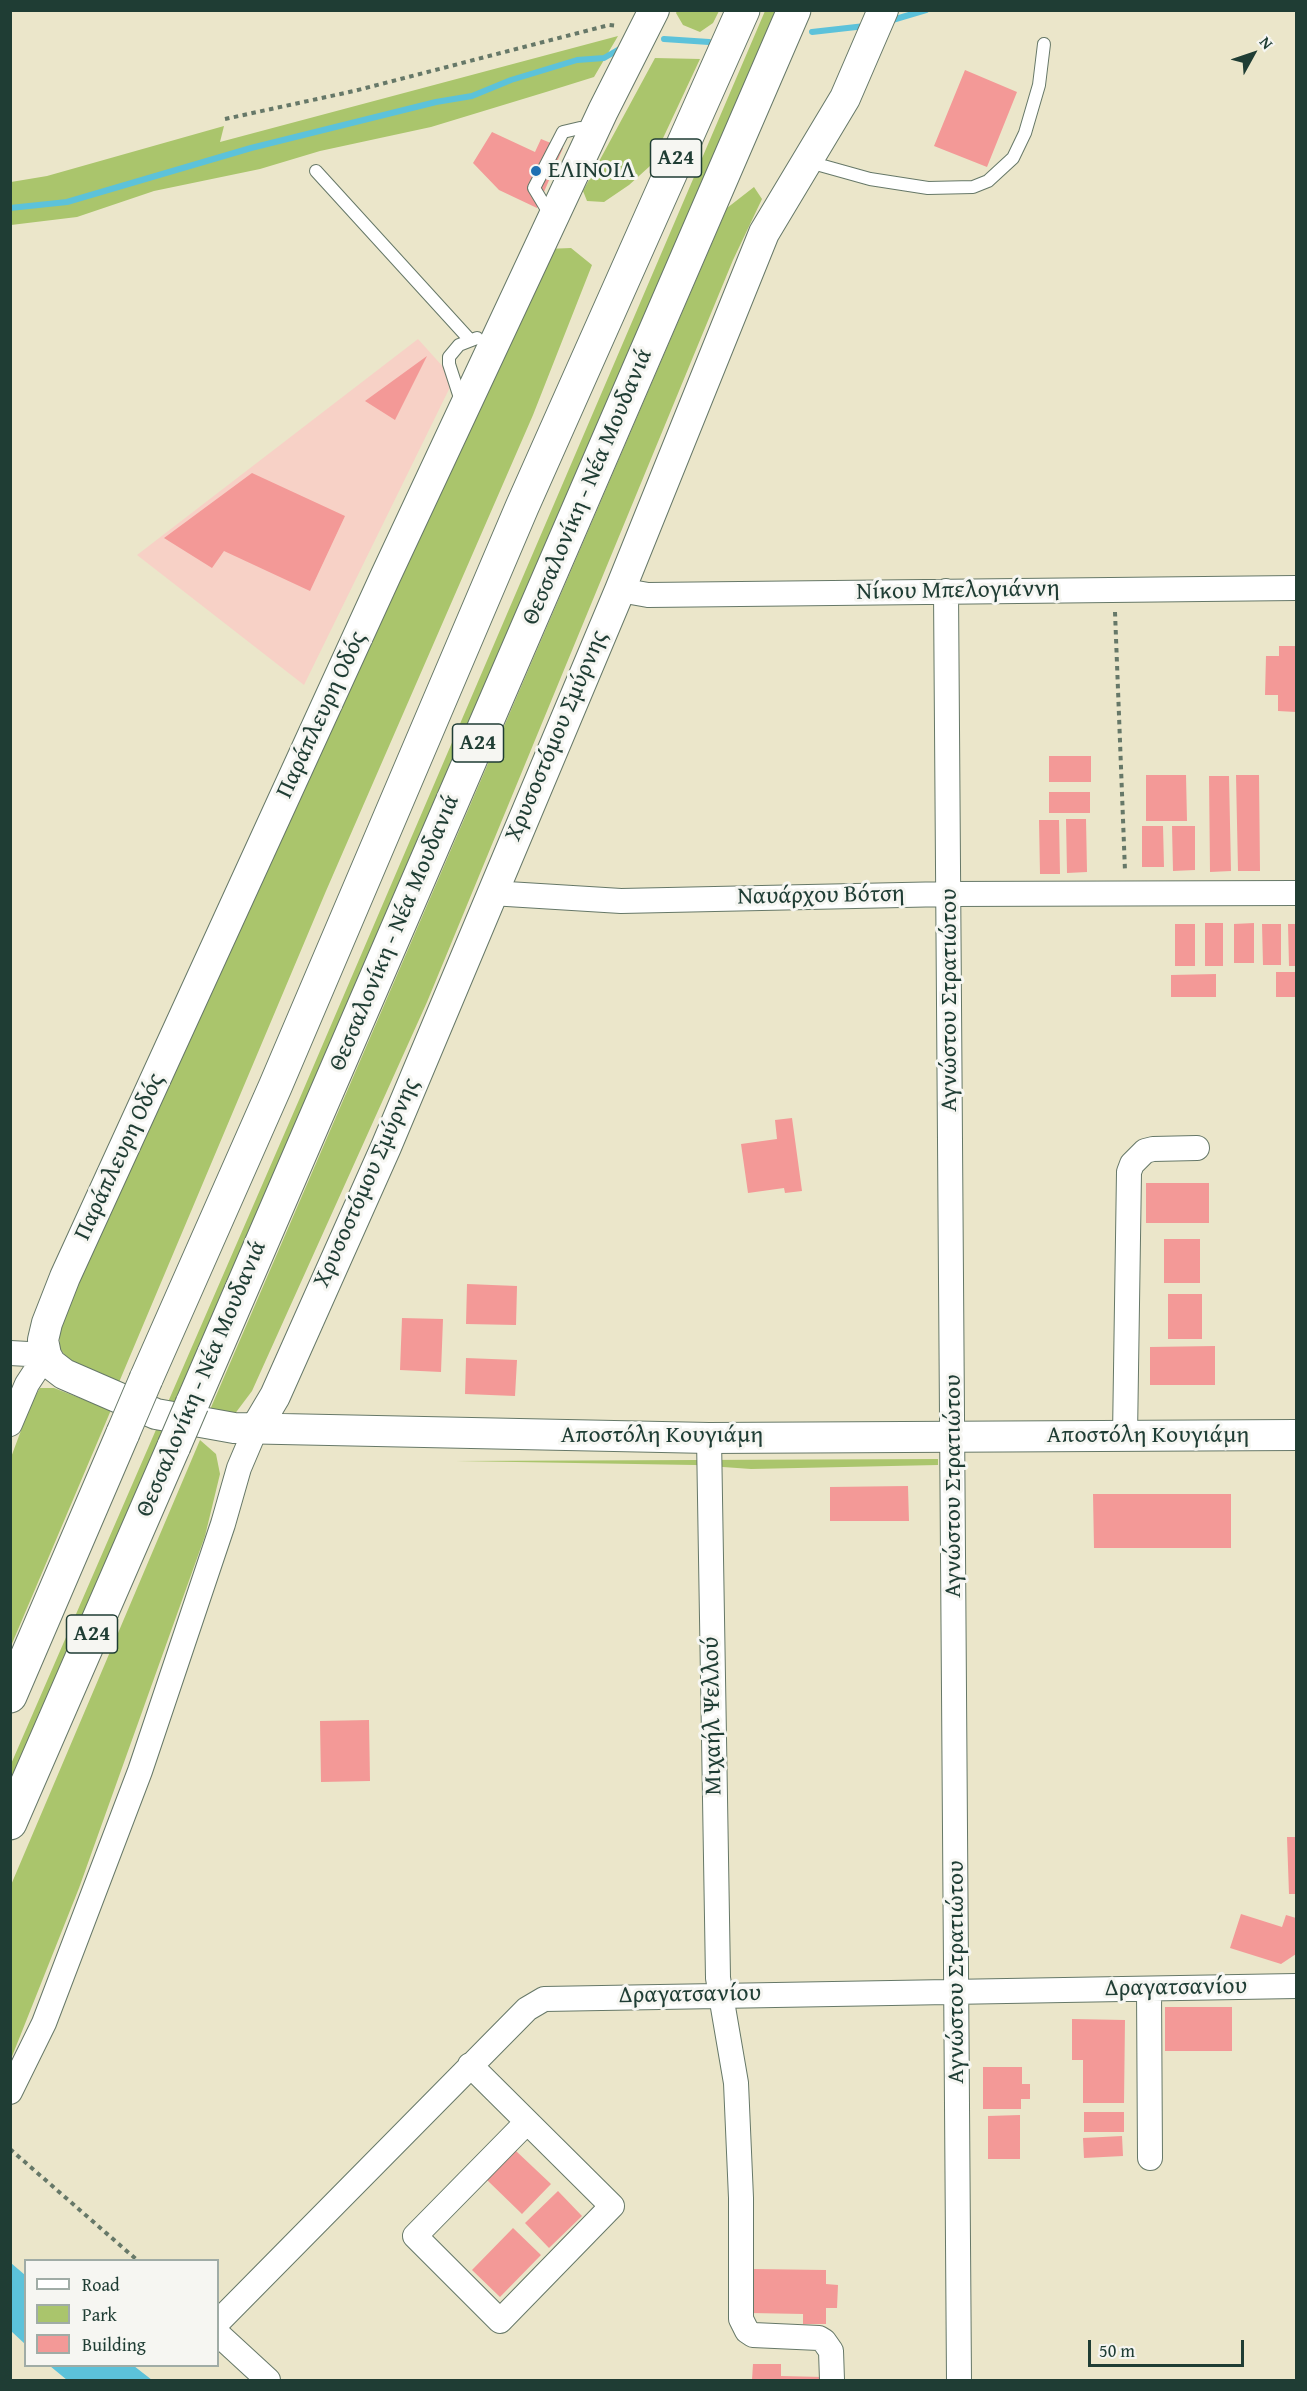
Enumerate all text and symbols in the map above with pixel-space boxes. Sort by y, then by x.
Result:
north arrow [1223,24,1283,84]
text: N [1254,31,1279,54]
road number: Α24 [650,139,702,177]
place label: ΕΛΙΝΟΙΛ [548,157,635,185]
marker: ΕΛΙΝΟΙΛ [529,164,543,178]
street label: Θεσσαλονίκη - Νέα Μουδανιά [517,345,659,629]
street label: Νίκου Μπελογιάννη [856,575,1060,607]
street label: Χρυσοστόμου Σμύρνης [500,626,614,846]
street label: Παράπλευρη Οδός [271,627,373,803]
road number: Α24 [452,724,504,762]
street label: Θεσσαλονίκη - Νέα Μουδανιά [324,791,466,1075]
street label: Ναυάρχου Βότση [737,880,905,912]
street label: Αγνώστου Στρατιώτου [936,888,964,1112]
street label: Παράπλευρη Οδός [69,1069,171,1245]
street label: Χρυσοστόμου Σμύρνης [308,1074,426,1292]
street label: Θεσσαλονίκη - Νέα Μουδανιά [131,1237,273,1521]
street label: Αγνώστου Στρατιώτου [940,1374,968,1598]
street label: Αποστόλη Κουγιάμη [561,1422,763,1450]
street label: Αποστόλη Κουγιάμη [1047,1422,1249,1450]
road number: Α24 [66,1615,118,1653]
street label: Μιχαήλ Ψελλού [697,1636,729,1796]
street label: Αγνώστου Στρατιώτου [943,1860,971,2084]
street label: Δραγατσανίου [1105,1972,1247,2004]
street label: Δραγατσανίου [619,1979,761,2011]
legend [24,2259,219,2367]
text: Road [82,2271,120,2298]
text: Park [82,2301,117,2328]
scale bar [1091,2328,1247,2366]
text: Building [82,2331,146,2358]
text: 50 m [1099,2337,1135,2364]

